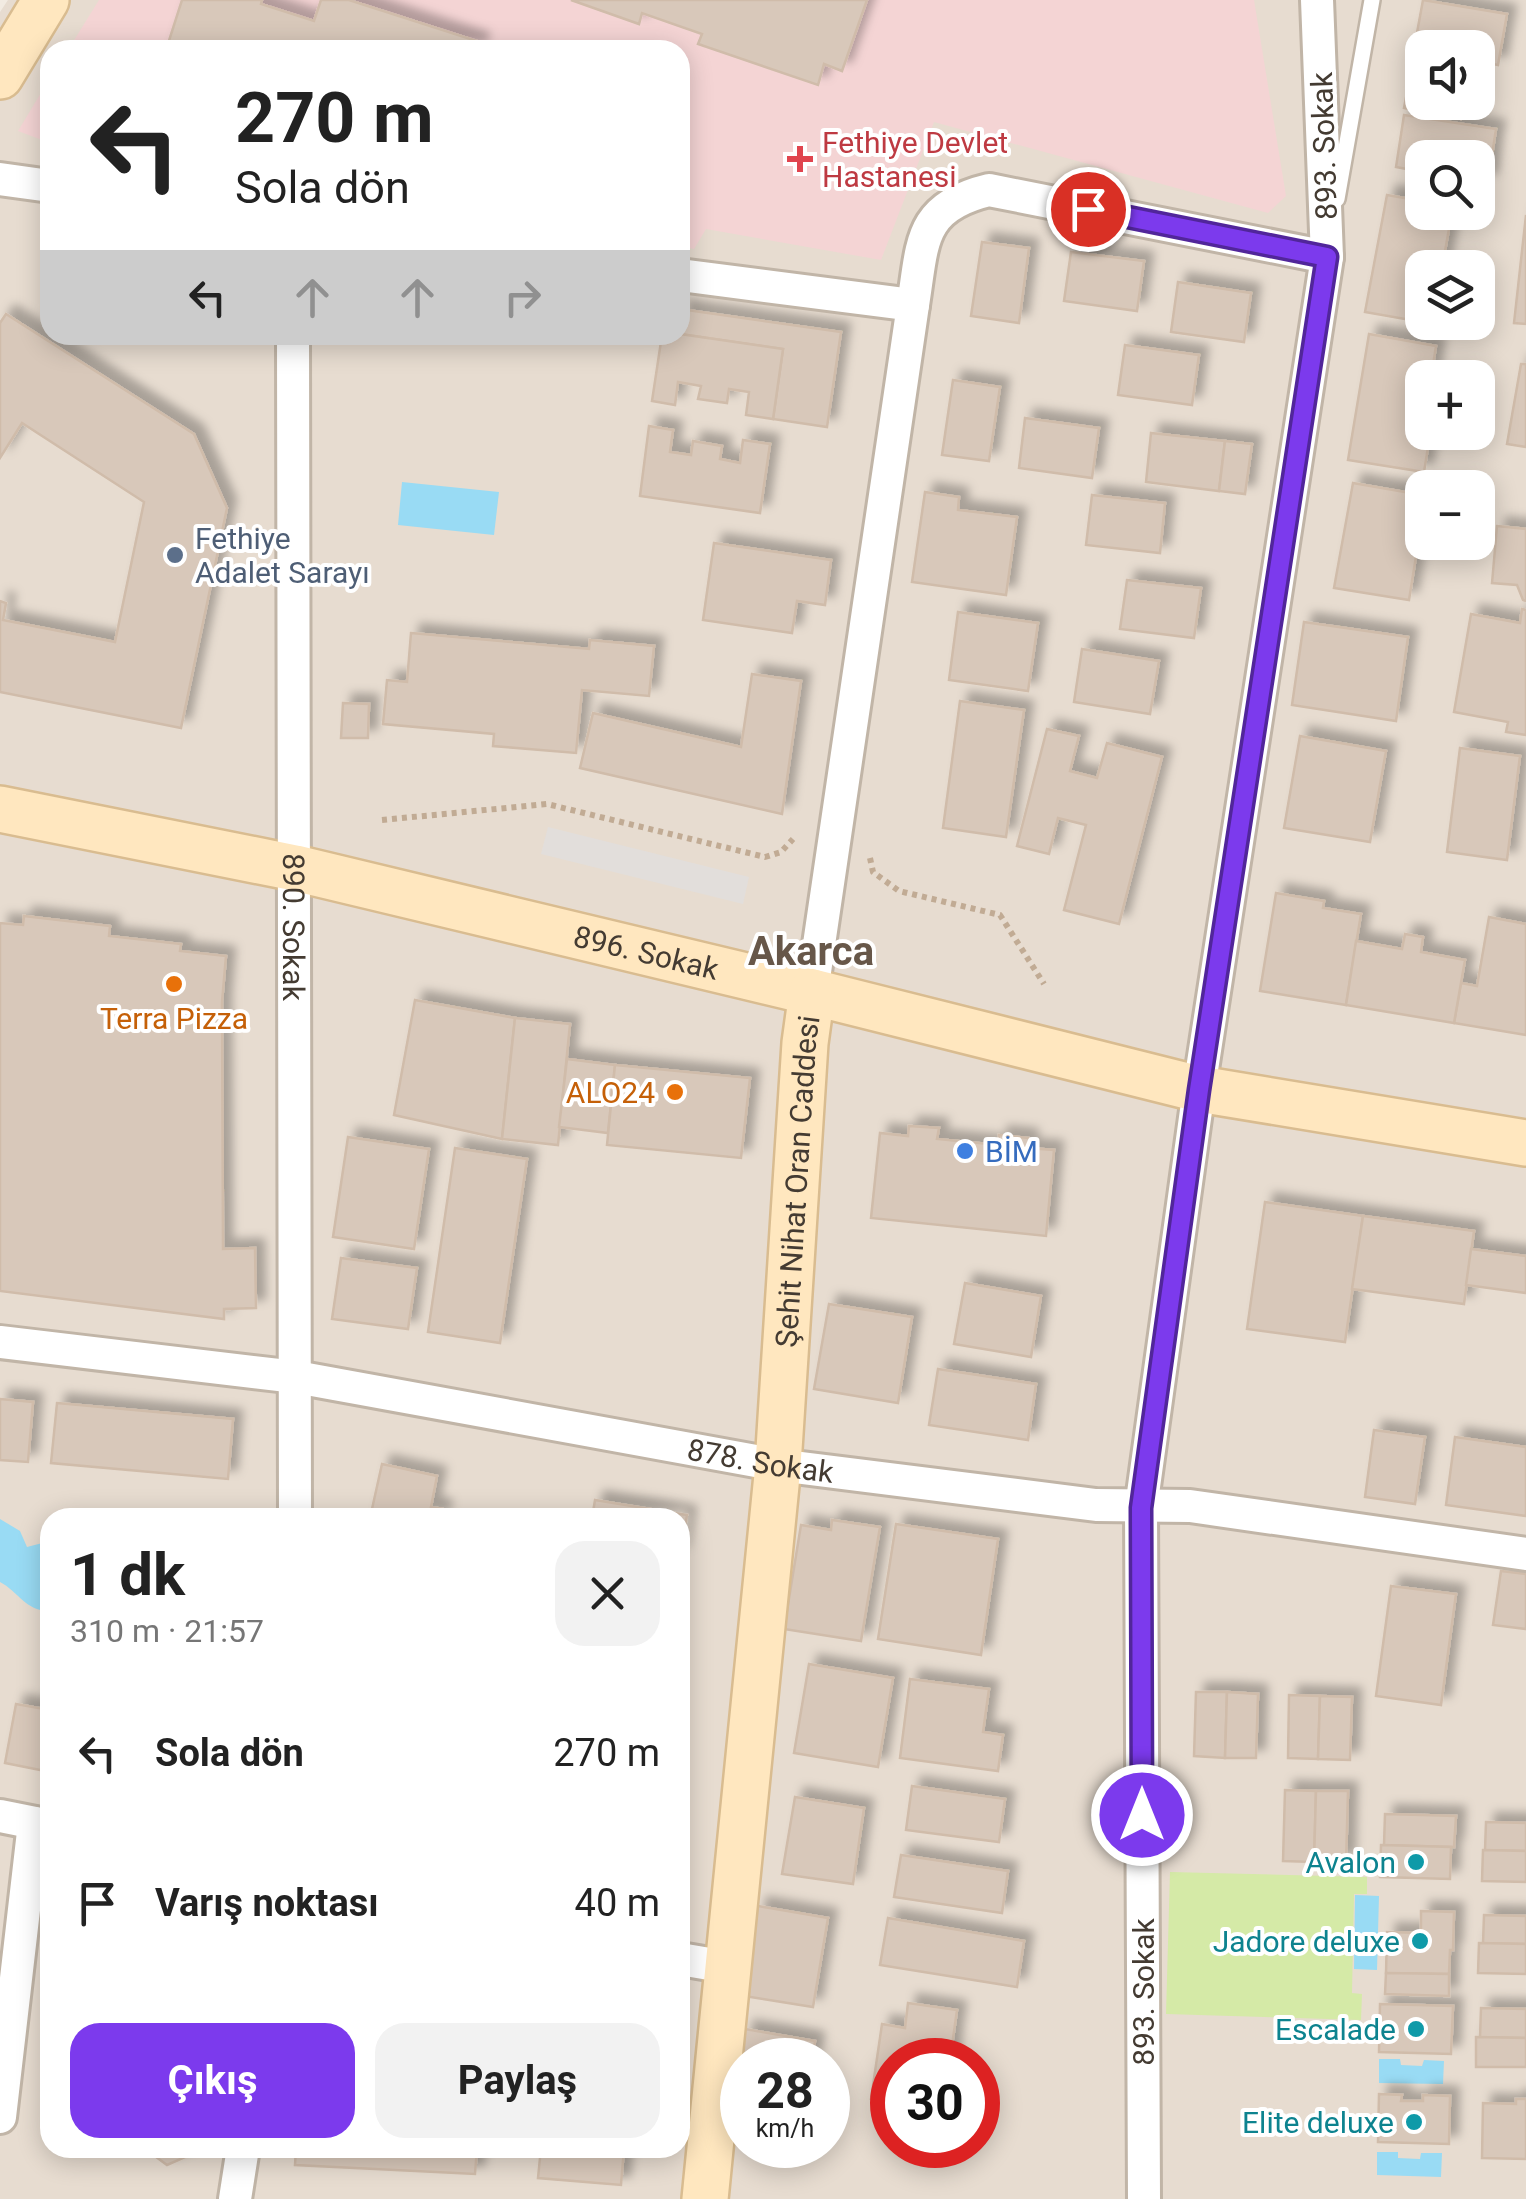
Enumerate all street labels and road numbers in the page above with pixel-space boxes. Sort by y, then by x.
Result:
street label: 893. Sokak [1304,71,1344,220]
street label: 890. Sokak [276,853,312,1002]
street label: 896. Sokak [570,918,723,987]
street label: Şehit Nihat Oran Caddesi [768,1013,826,1348]
street label: 878. Sokak [684,1431,836,1489]
street label: 893. Sokak [1126,1917,1161,2066]

